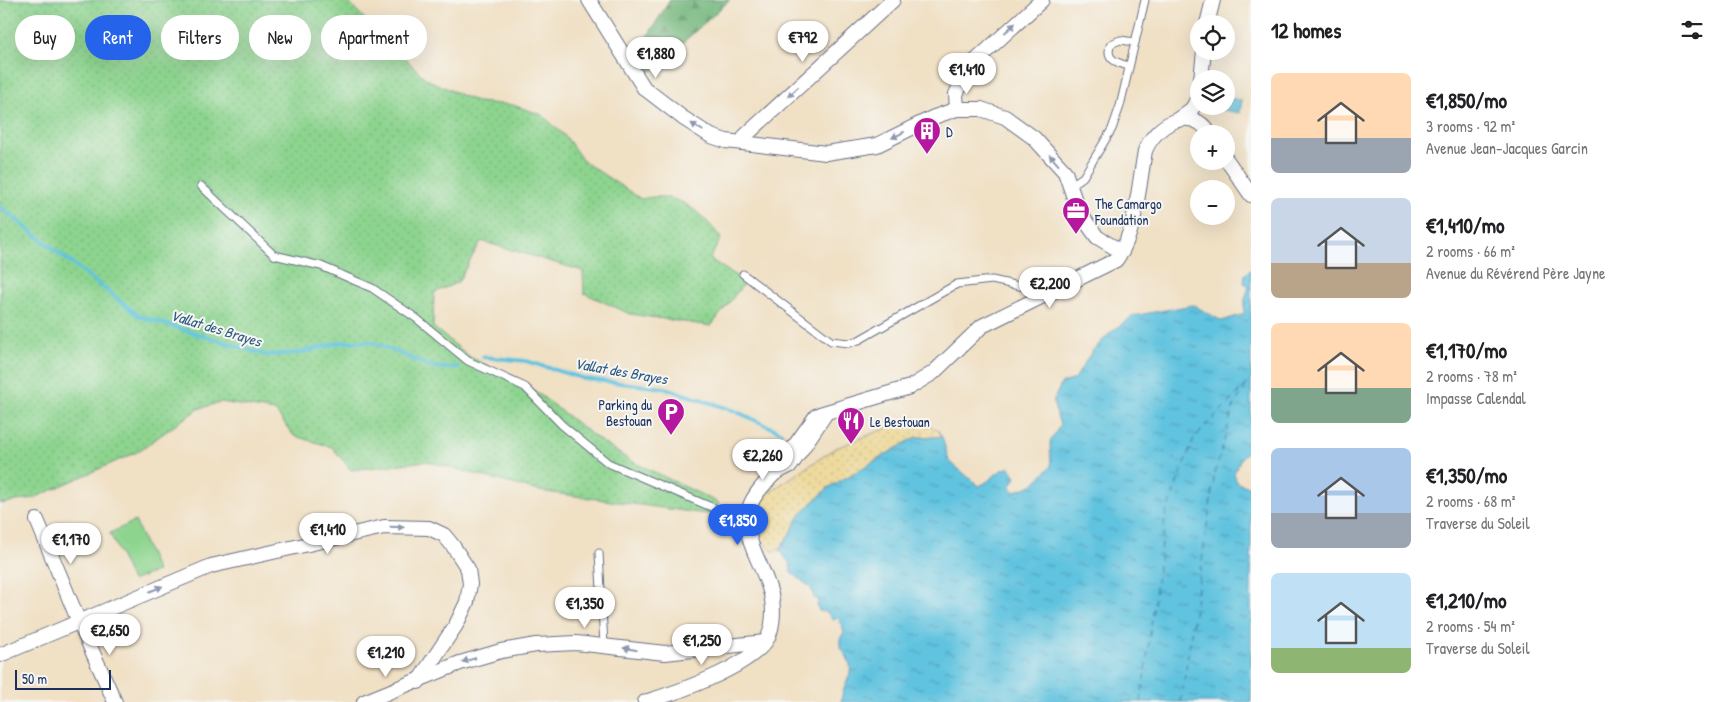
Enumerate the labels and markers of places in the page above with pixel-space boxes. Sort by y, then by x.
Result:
pin: €792 [773,20,833,63]
pin: €1,880 [615,36,697,79]
pin: €1,410 [926,52,1008,95]
building icon: D [912,116,942,155]
place label: D [946,122,953,141]
place label: The Camargo Foundation [1094,194,1162,229]
office icon: The Camargo Foundation [1061,196,1091,235]
pin: €2,200 [1009,266,1091,309]
place label: Parking du Bestouan [599,395,652,430]
parking icon: Parking du Bestouan [656,397,686,436]
restaurant icon: Le Bestouan [836,406,866,445]
place label: Le Bestouan [870,412,930,431]
pin: €2,260 [722,438,804,481]
pin: €1,850 [697,504,779,546]
pin: €1,410 [287,512,369,555]
pin: €1,170 [30,522,112,565]
pin: €1,350 [544,586,626,629]
pin: €2,650 [69,614,151,656]
pin: €1,250 [661,624,743,666]
pin: €1,210 [345,636,427,678]

